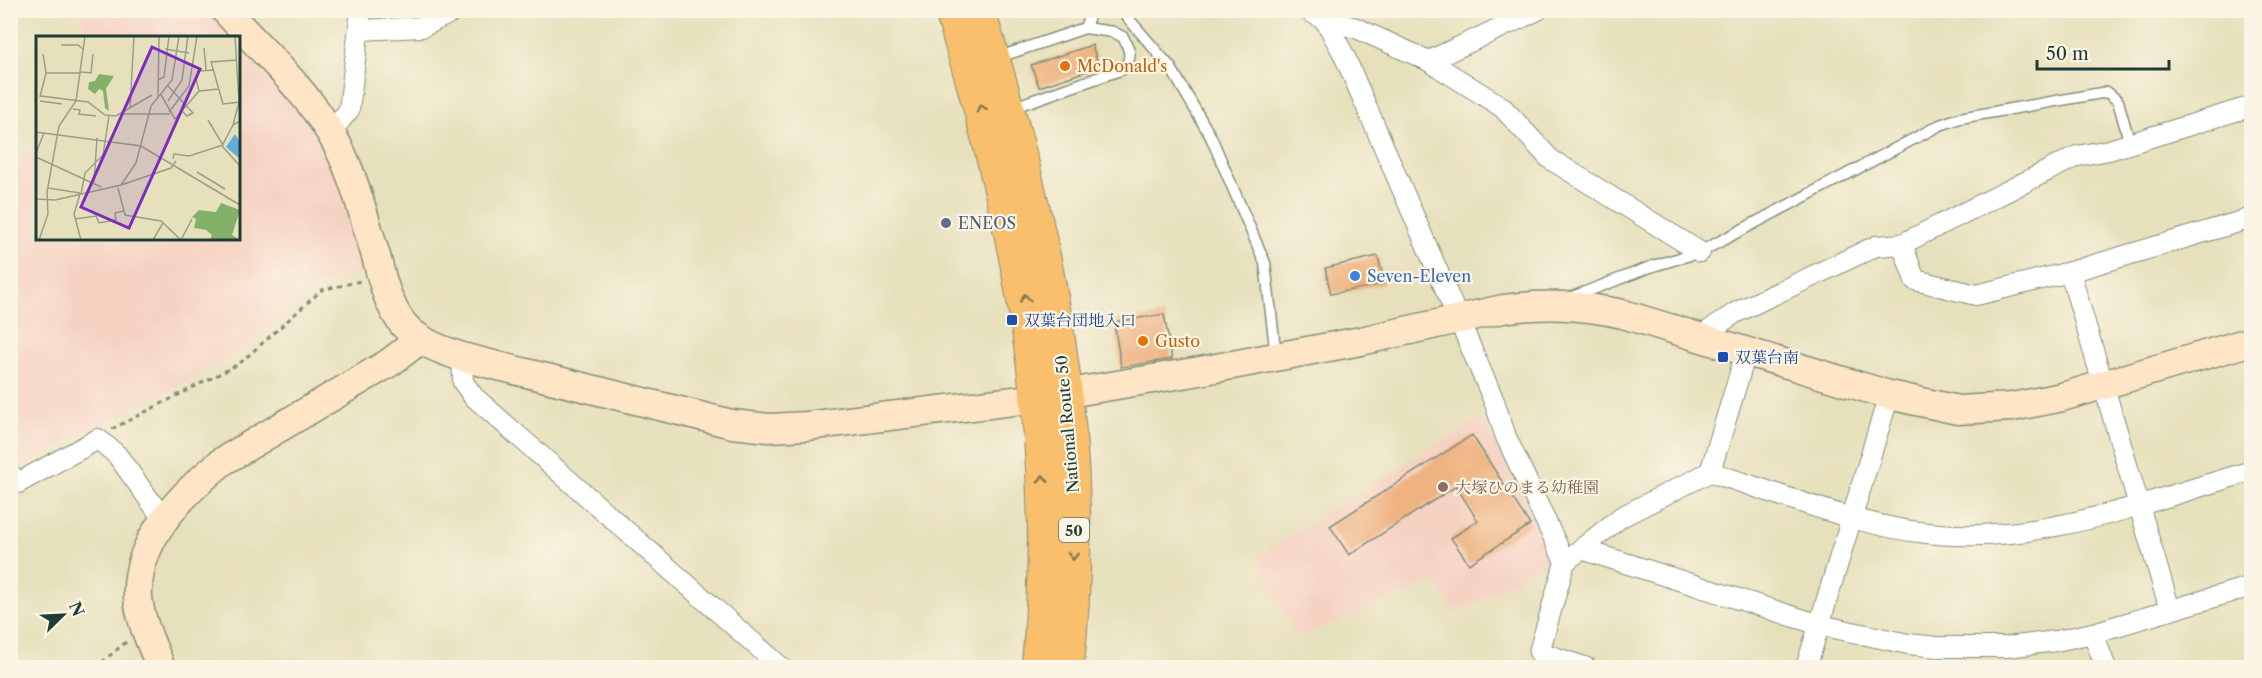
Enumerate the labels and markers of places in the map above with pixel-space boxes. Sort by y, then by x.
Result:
place label: McDonald's [1077,56,1167,76]
marker: McDonald's [1058,59,1072,73]
place label: ENEOS [958,213,1016,233]
marker: ENEOS [939,216,953,230]
place label: Seven-Eleven [1367,266,1471,286]
marker: Seven-Eleven [1348,269,1362,283]
place label: 双葉台団地入口 [1024,310,1136,330]
marker: 双葉台団地入口 [1005,313,1019,327]
place label: Gusto [1155,331,1200,351]
marker: Gusto [1136,334,1150,348]
place label: 双葉台南 [1735,347,1799,367]
marker: 双葉台南 [1716,350,1730,364]
place label: 大塚ひのまる幼稚園 [1455,477,1599,497]
marker: 大塚ひのまる幼稚園 [1436,480,1450,494]

